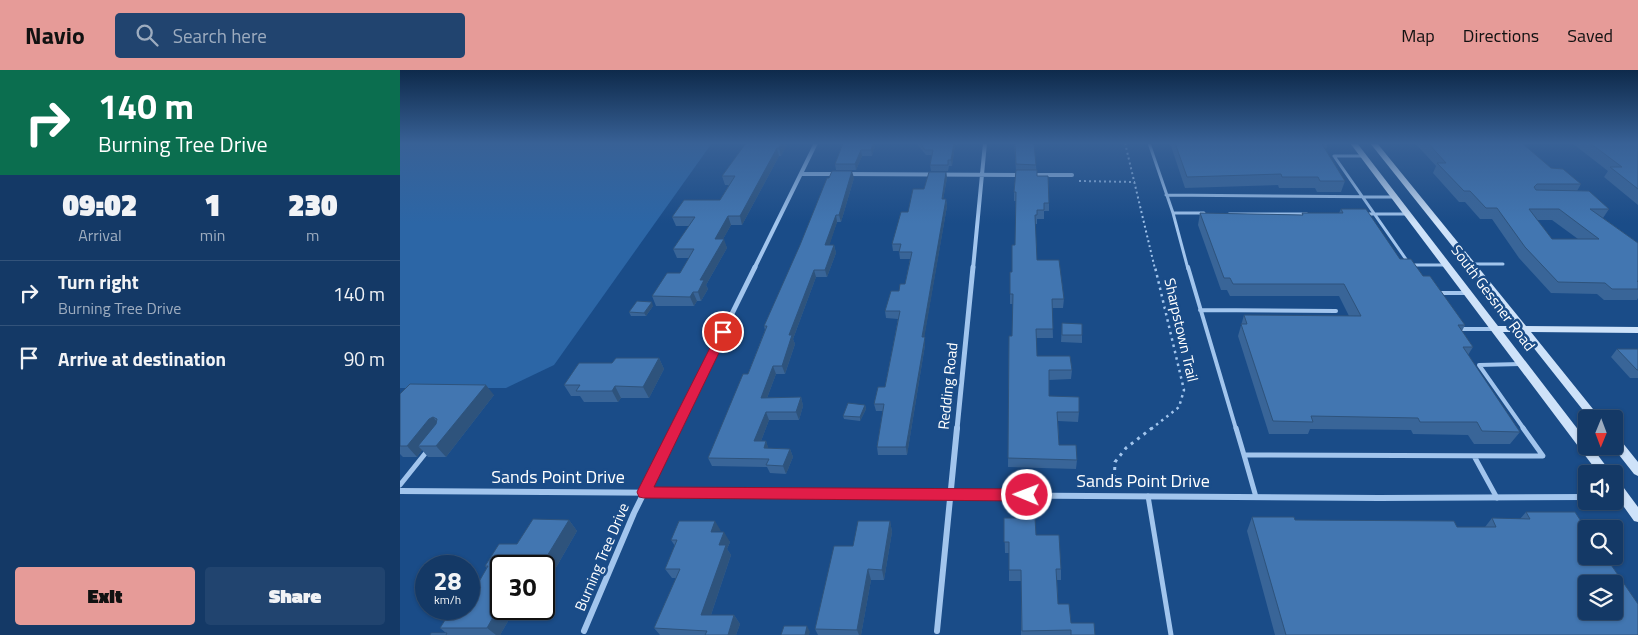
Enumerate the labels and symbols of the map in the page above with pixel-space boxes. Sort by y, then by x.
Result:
street label: South Gessner Road [1446,240,1541,356]
street label: Sharpstown Trail [1158,276,1205,384]
pin [702,311,744,353]
street label: Redding Road [931,341,964,431]
north arrow [1578,410,1622,455]
street label: Sands Point Drive [491,463,625,490]
street label: Sands Point Drive [1076,467,1210,494]
position arrow [1000,468,1052,520]
street label: Burning Tree Drive [568,499,635,615]
speed limit sign: 30 [490,555,555,620]

